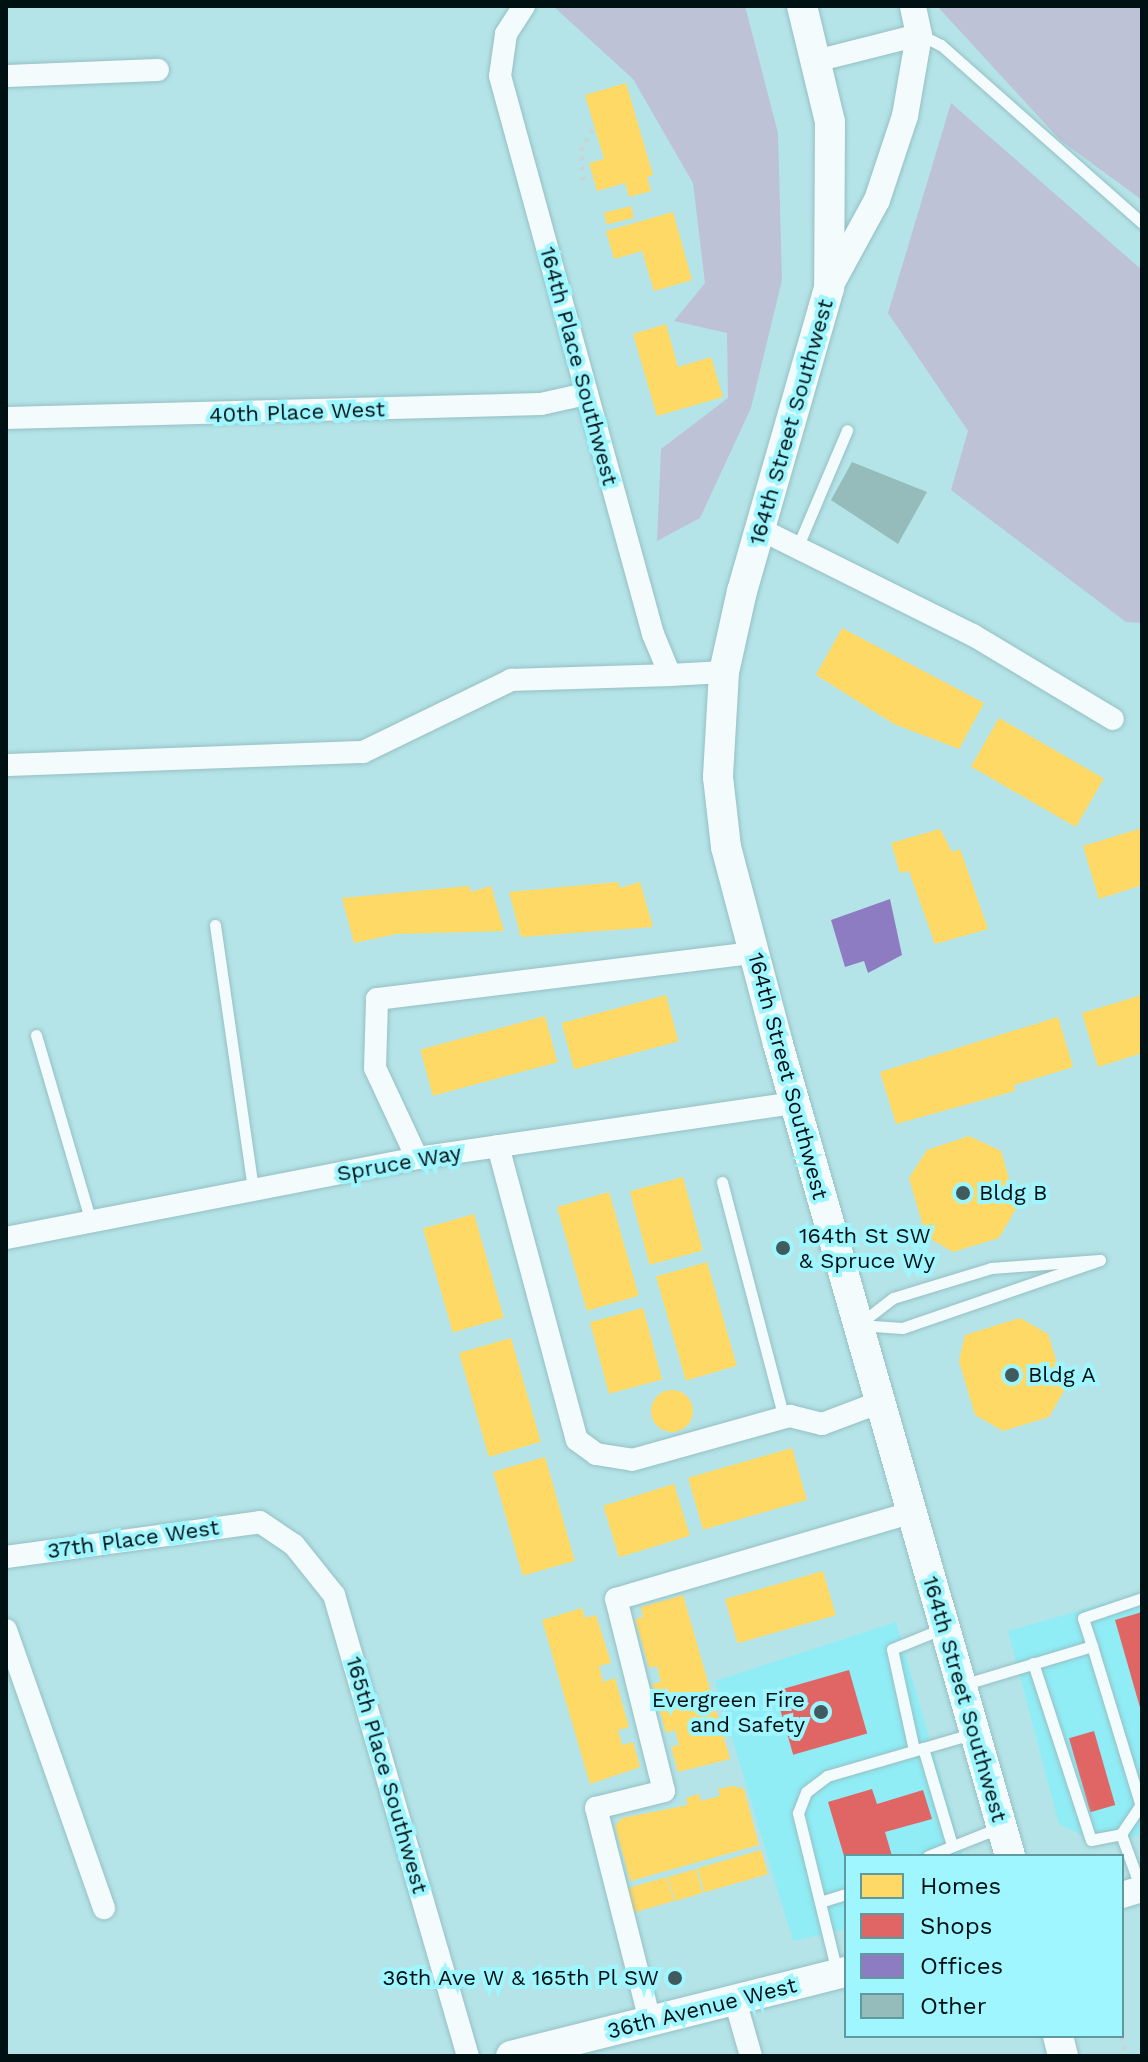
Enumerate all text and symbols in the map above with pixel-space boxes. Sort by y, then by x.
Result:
street label: 164th Place Southwest [534,244,624,488]
street label: 164th Street Southwest [743,296,839,548]
street label: 40th Place West [208,396,386,428]
street label: 164th Street Southwest [742,950,834,1202]
street label: Spruce Way [335,1139,463,1187]
place label: Bldg B [979,1180,1047,1206]
marker: Bldg B [954,1184,972,1202]
place label: 164th St SW & Spruce Wy [799,1222,936,1274]
marker: 164th St SW & Spruce Wy [774,1239,792,1257]
place label: Bldg A [1028,1362,1097,1388]
marker: Bldg A [1003,1366,1021,1384]
street label: 37th Place West [45,1514,221,1564]
street label: 164th Street Southwest [917,1573,1013,1825]
street label: 165th Place Southwest [341,1653,433,1897]
place label: Evergreen Fire and Safety [652,1686,805,1738]
marker: Evergreen Fire and Safety [812,1703,830,1721]
legend [844,1854,1124,2038]
text: Homes [920,1872,1001,1900]
text: Shops [920,1912,992,1940]
text: Offices [920,1952,1003,1980]
place label: 36th Ave W & 165th Pl SW [379,1965,659,1991]
marker: 36th Ave W & 165th Pl SW [666,1969,684,1987]
street label: 36th Avenue West [604,1972,800,2044]
text: Other [920,1992,987,2020]

